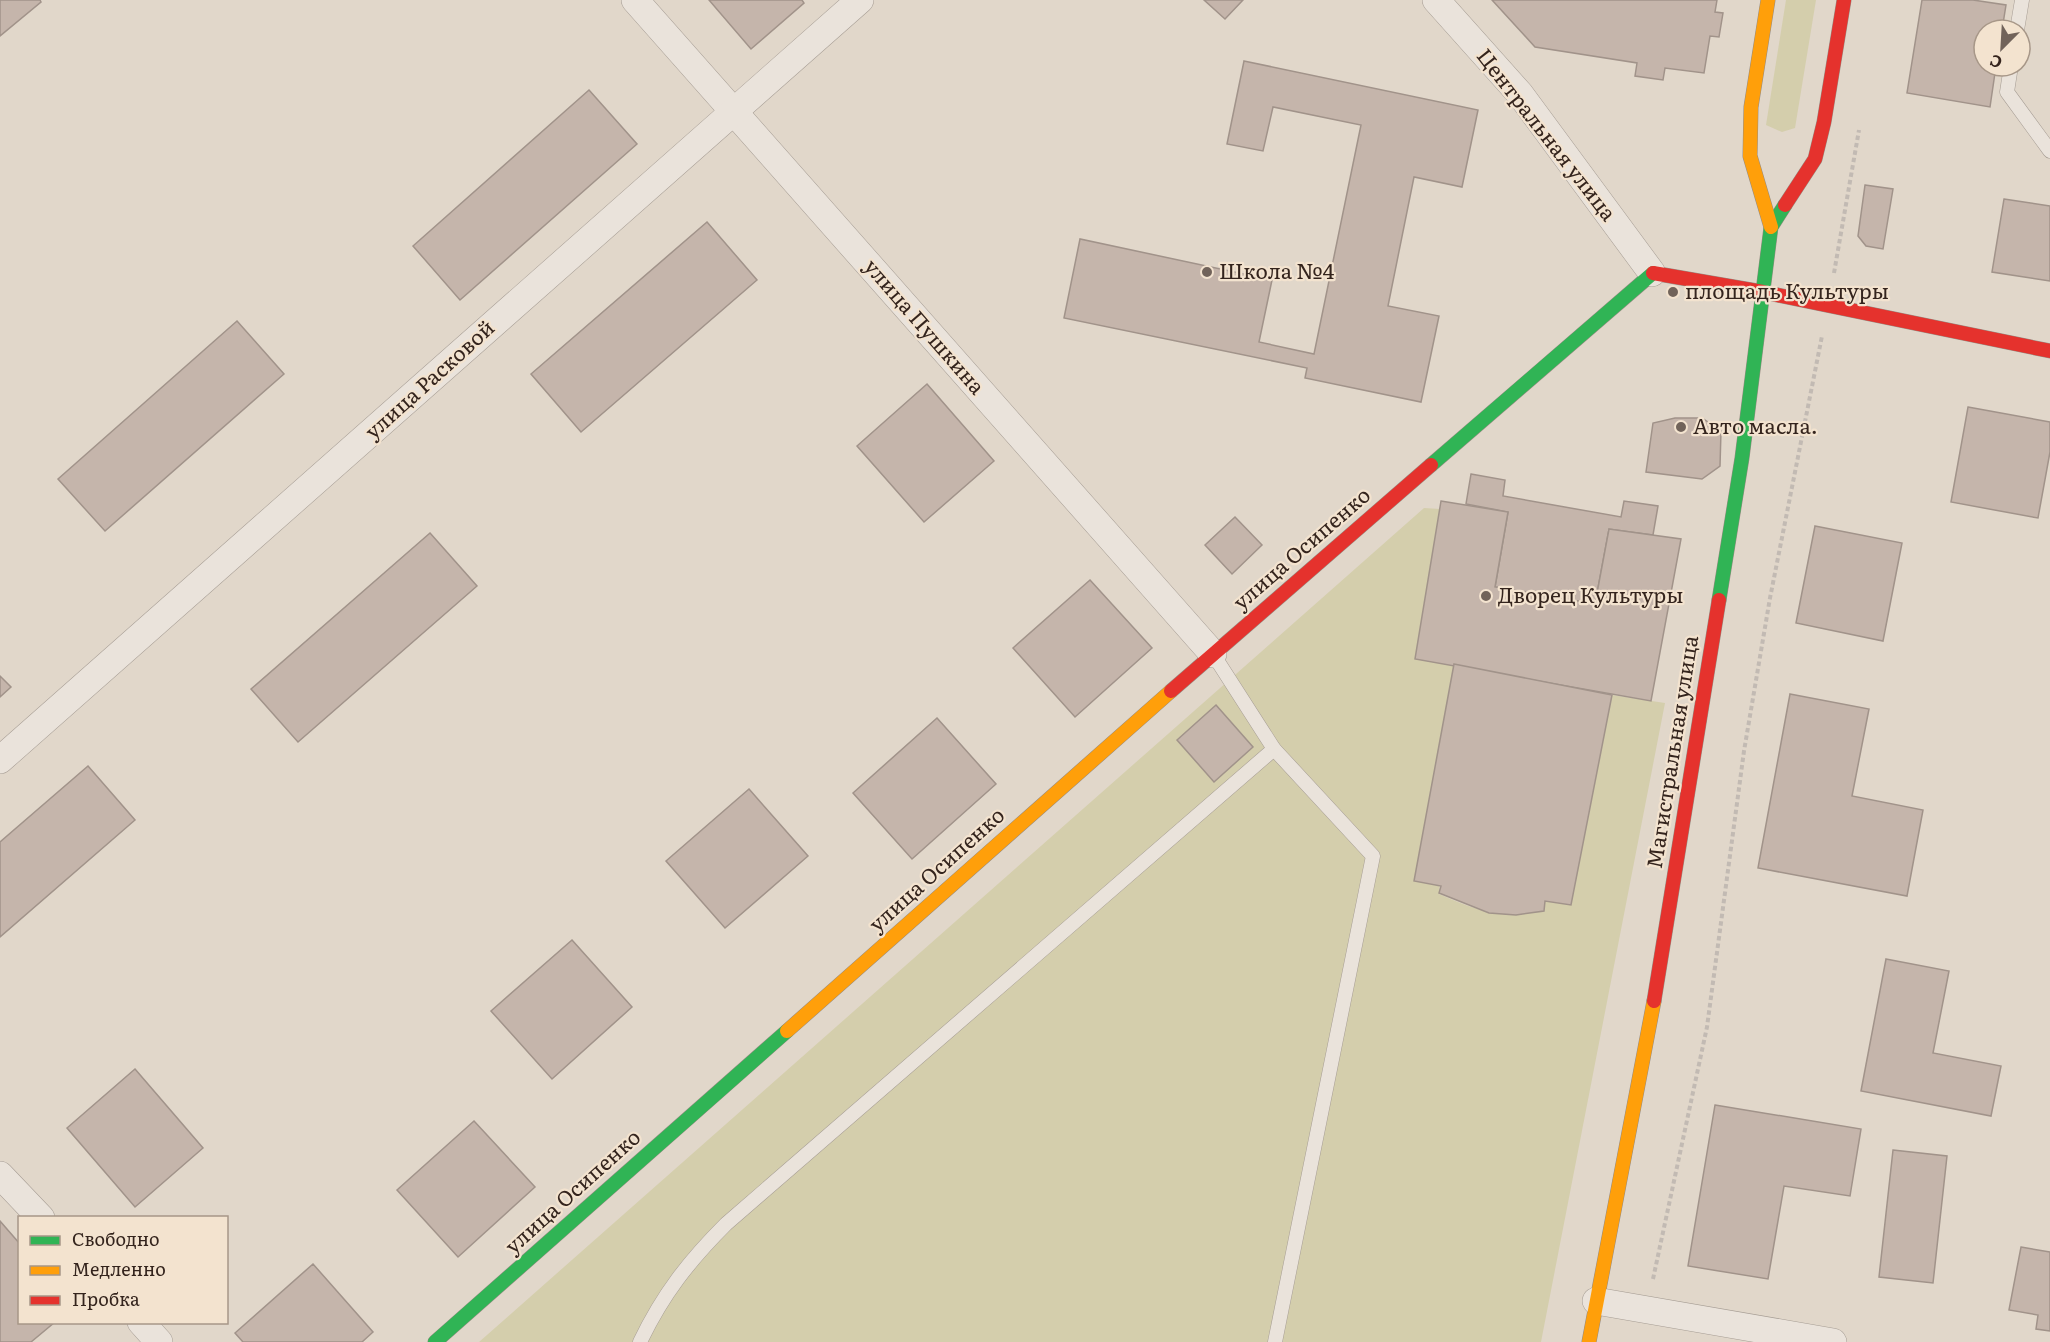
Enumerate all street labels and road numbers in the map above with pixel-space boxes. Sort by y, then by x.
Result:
street label: Центральная улица [1471,41,1626,227]
street label: улица Пушкина [858,251,994,401]
street label: улица Расковой [356,311,500,445]
street label: улица Осипенко [1225,479,1376,616]
street label: Магистральная улица [1637,632,1704,870]
street label: улица Осипенко [861,799,1010,938]
street label: улица Осипенко [497,1121,646,1260]

